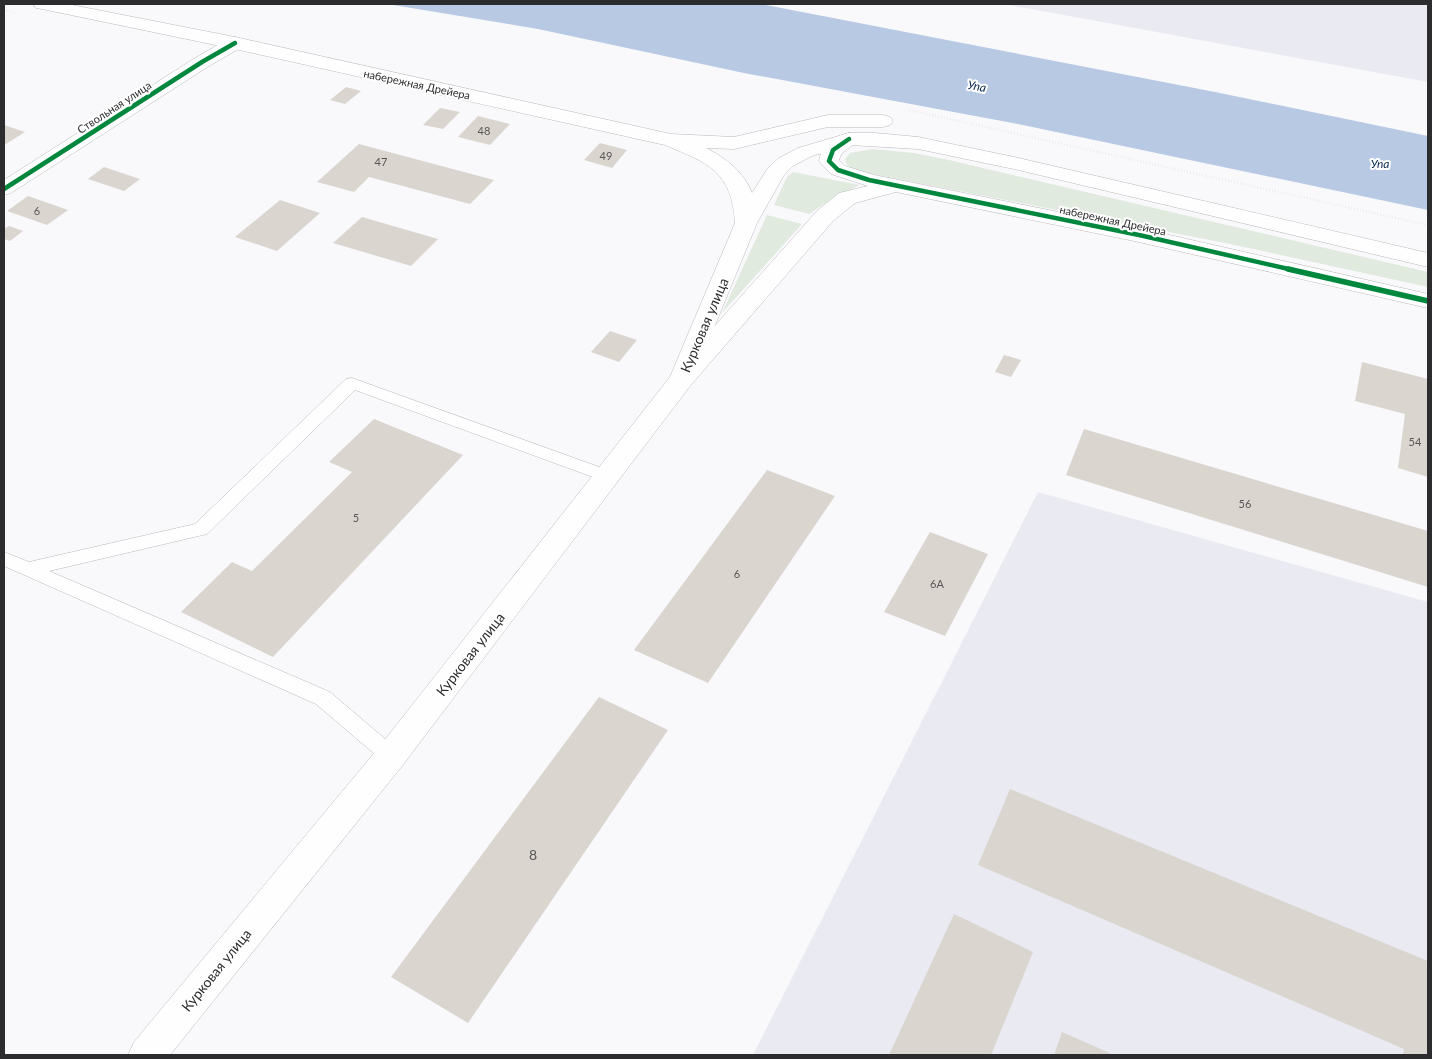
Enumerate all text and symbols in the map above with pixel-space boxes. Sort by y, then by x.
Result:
street label: набережная Дрейера [363,66,471,102]
water label: Упа [966,77,988,95]
street label: Ствольная улица [74,78,154,136]
house number: 48 [478,124,490,137]
house number: 49 [600,149,612,162]
house number: 47 [375,155,387,168]
water label: Упа [1371,156,1389,171]
street label: набережная Дрейера [1059,202,1167,238]
house number: 6 [34,204,40,217]
street label: Курковая улица [676,275,732,375]
house number: 54 [1409,435,1422,448]
house number: 56 [1239,497,1251,510]
house number: 5 [353,511,359,524]
house number: 6 [734,567,740,580]
house number: 6А [930,577,944,590]
street label: Курковая улица [432,609,508,699]
house number: 8 [529,846,537,863]
street label: Курковая улица [178,925,254,1015]

